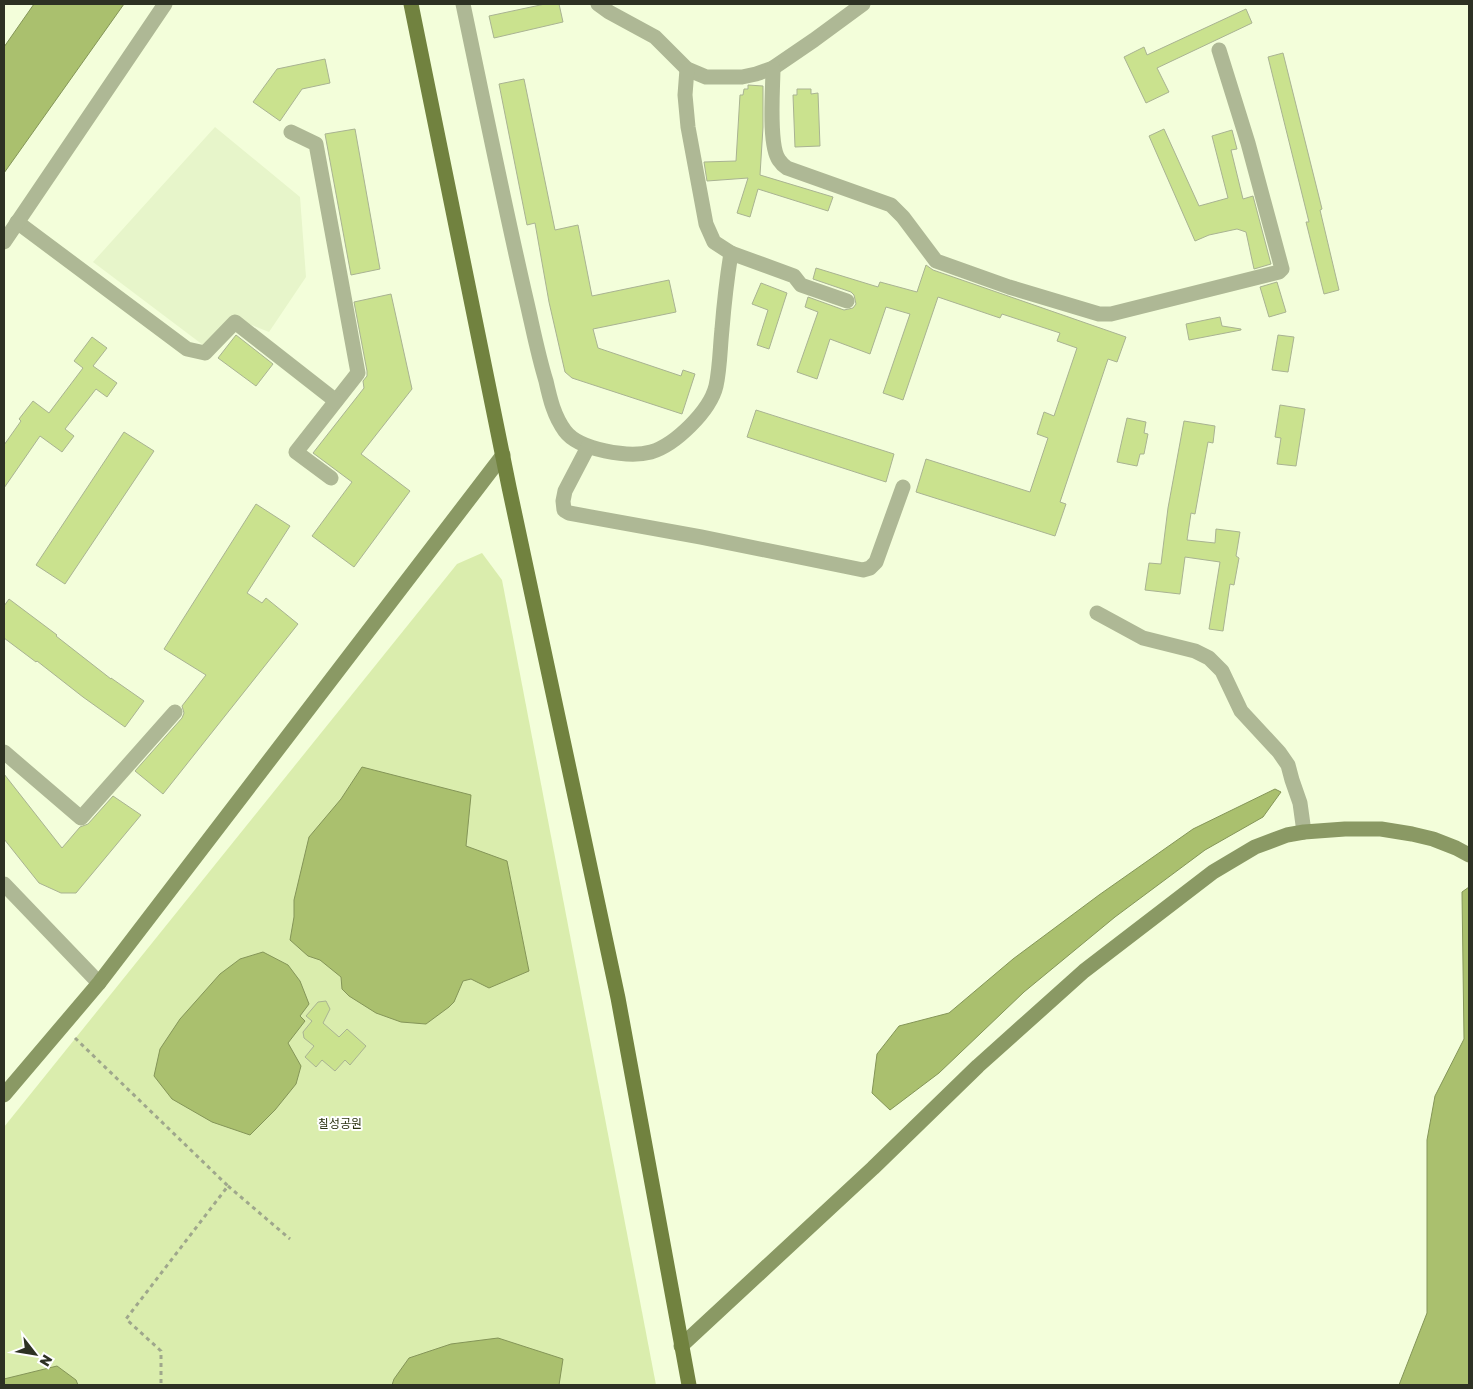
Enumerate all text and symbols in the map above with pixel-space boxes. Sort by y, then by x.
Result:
park label: 칠성공원 [318,1116,362,1131]
north arrow [10,1329,60,1379]
text: N [37,1352,57,1370]

